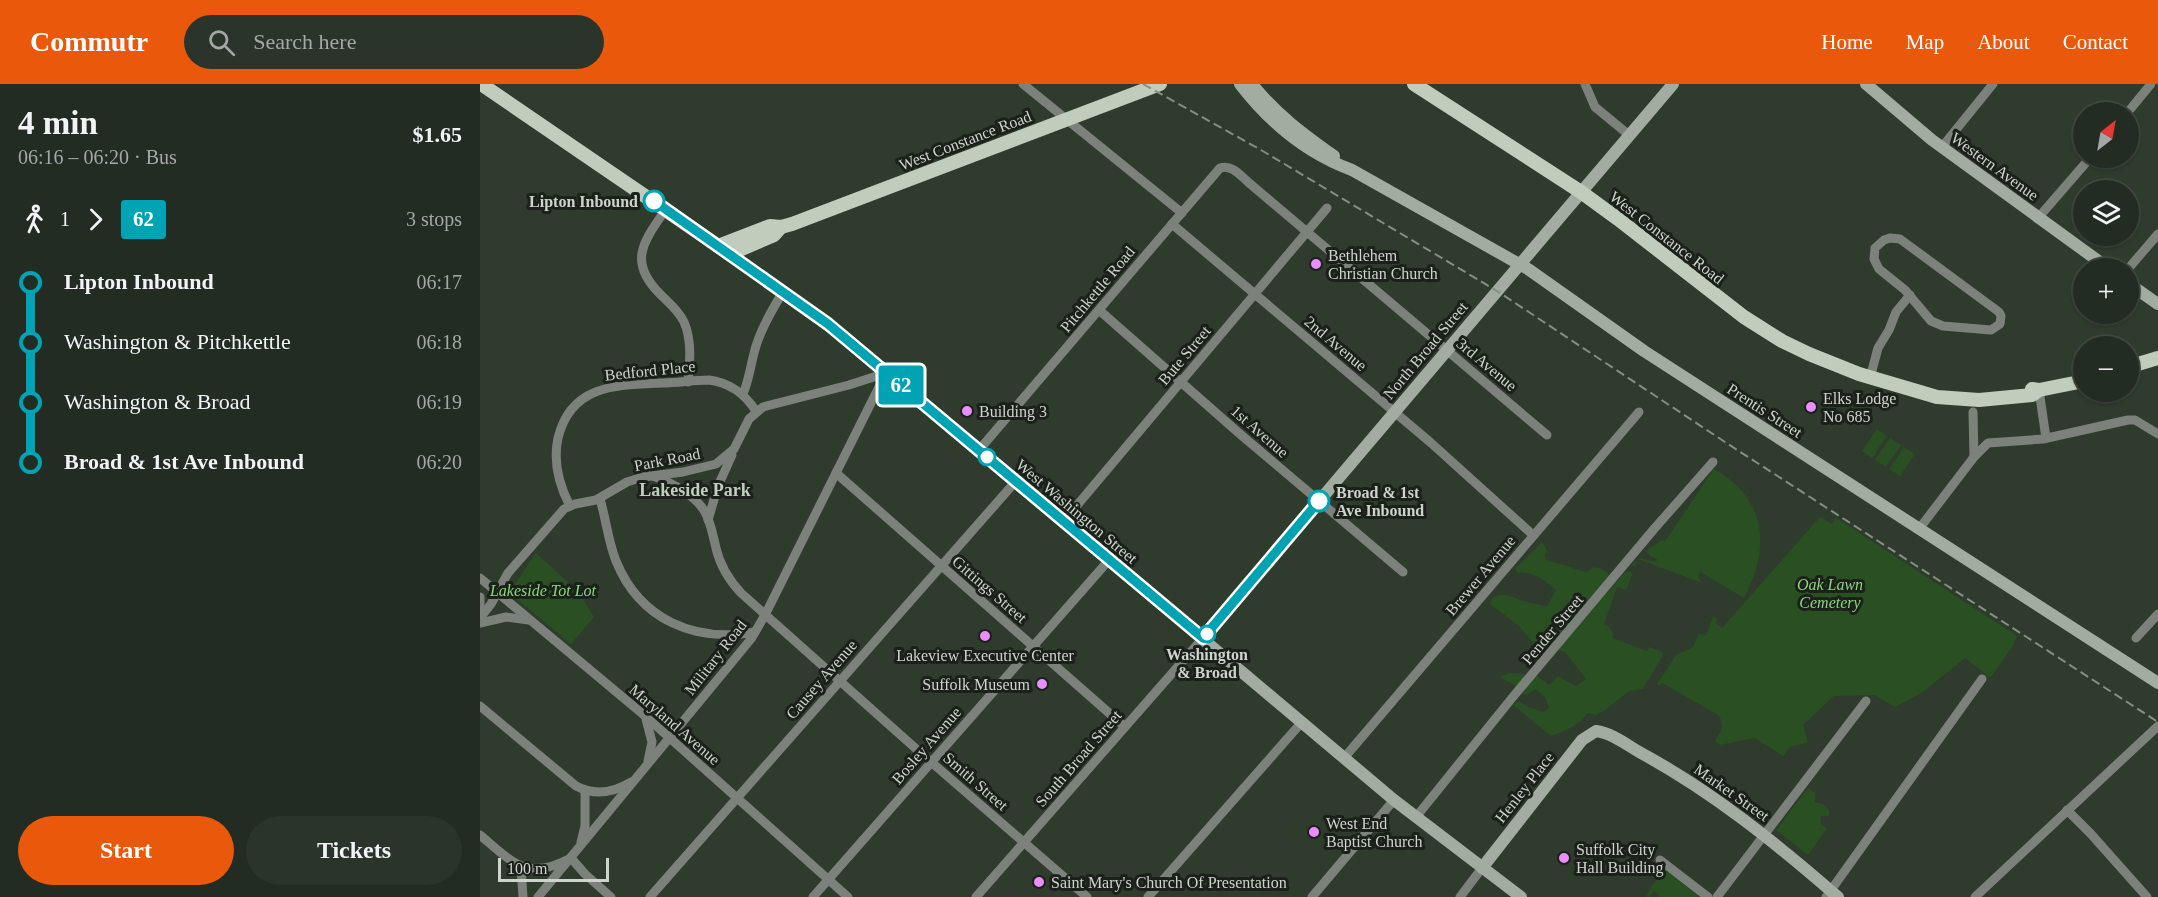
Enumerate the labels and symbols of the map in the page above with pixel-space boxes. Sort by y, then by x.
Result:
north arrow [2073,102,2139,168]
street label: West Constance Road [897,107,1034,173]
street label: Western Avenue [1948,129,2042,204]
street label: West Constance Road [1606,188,1727,287]
marker: Lipton Inbound [643,190,665,212]
place label: Lipton Inbound [529,193,638,211]
street label: Pitchkettle Road [1057,243,1138,335]
place label: Bethlehem Christian Church [1328,247,1438,282]
marker: Bethlehem Christian Church [1309,257,1323,271]
street label: North Broad Street [1380,298,1471,402]
street label: 2nd Avenue [1301,313,1370,374]
street label: Bute Street [1155,322,1214,388]
street label: 3rd Avenue [1453,334,1520,394]
street label: Bedford Place [604,357,696,384]
line badge: 62 [874,366,928,404]
street label: Prentis Street [1724,380,1806,441]
place label: Elks Lodge No 685 [1823,390,1896,425]
marker: Elks Lodge No 685 [1804,400,1818,414]
street label: 1st Avenue [1228,402,1292,461]
place label: Building 3 [979,403,1047,421]
marker: Building 3 [960,404,974,418]
street label: Park Road [633,445,702,474]
unlabelled marker [978,448,996,466]
street label: West Washington Street [1012,456,1141,568]
district label: Lakeside Park [639,480,751,500]
place label: Broad & 1st Ave Inbound [1336,484,1424,519]
marker: Broad & 1st Ave Inbound [1308,490,1330,512]
street label: Brewer Avenue [1442,532,1519,619]
street label: Gittings Street [948,552,1031,627]
park label: Oak Lawn Cemetery [1797,576,1863,612]
park label: Lakeside Tot Lot [489,582,597,599]
street label: Pender Street [1518,591,1587,668]
street label: Military Road [681,617,751,699]
marker: Washington & Broad [1198,625,1216,643]
marker: Lakeview Executive Center [978,629,992,643]
street label: Causey Avenue [783,636,861,723]
place label: Washington & Broad [1166,646,1248,681]
place label: Lakeview Executive Center [896,647,1075,664]
place label: Suffolk Museum [922,676,1031,693]
marker: Suffolk Museum [1035,677,1049,691]
street label: Maryland Avenue [625,681,723,769]
street label: Bosley Avenue [888,703,965,788]
street label: South Broad Street [1032,706,1125,810]
street label: Smith Street [940,749,1012,814]
street label: Henley Place [1492,749,1558,827]
street label: Market Street [1691,760,1773,825]
place label: West End Baptist Church [1326,815,1422,851]
marker: West End Baptist Church [1307,825,1321,839]
place label: Suffolk City Hall Building [1576,841,1664,877]
marker: Suffolk City Hall Building [1557,851,1571,865]
scale bar [498,855,609,882]
place label: Saint Mary's Church Of Presentation [1051,874,1287,892]
marker: Saint Mary's Church Of Presentation [1032,875,1046,889]

